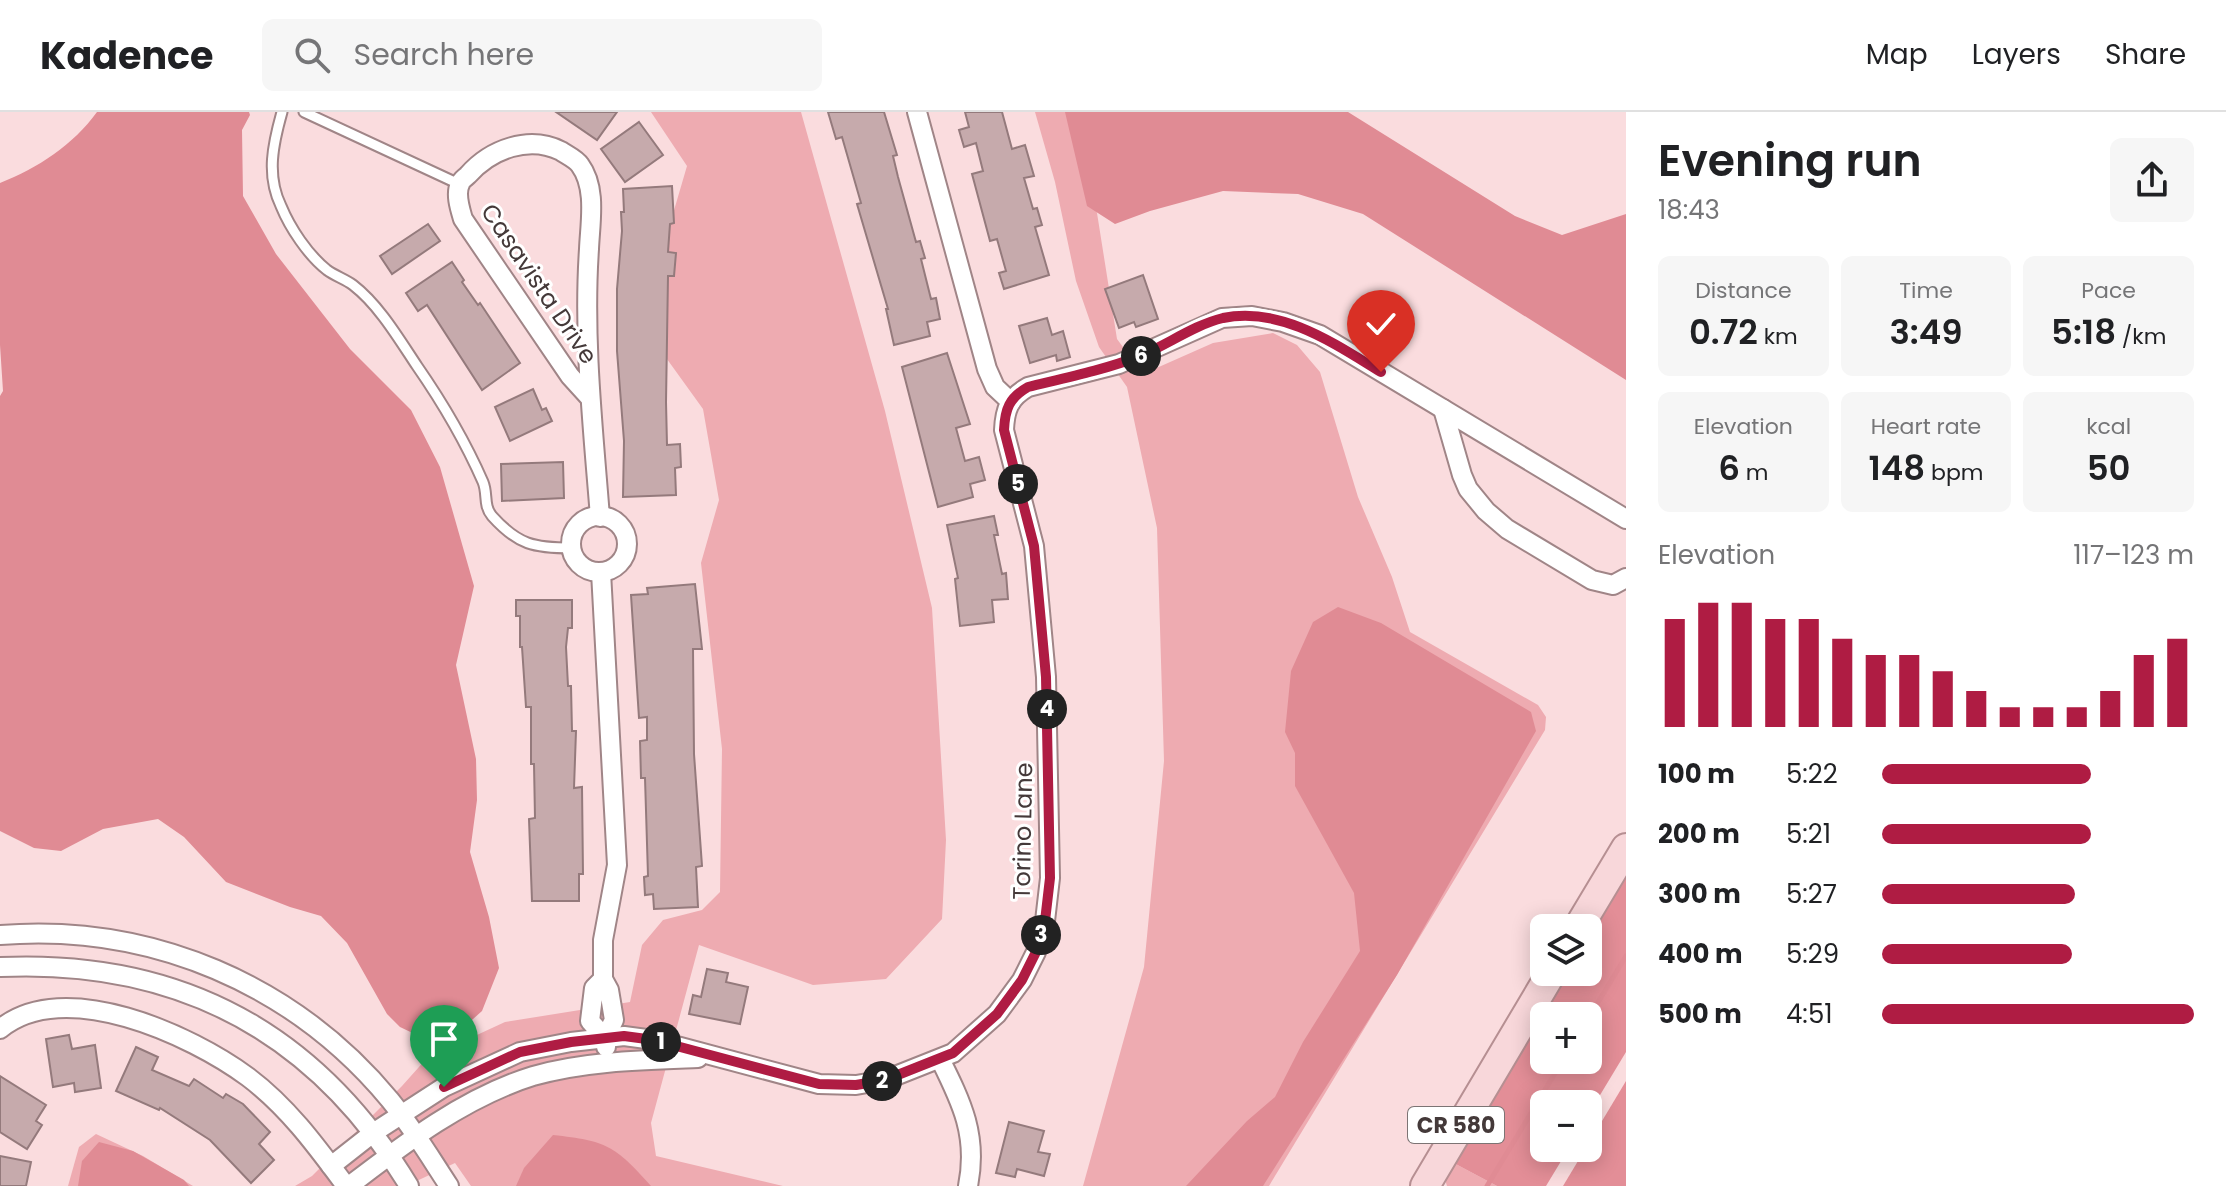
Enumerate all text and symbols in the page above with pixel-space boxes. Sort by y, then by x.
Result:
search box [262,19,822,91]
text: Kadence [40,29,214,82]
icon: search [290,33,334,77]
text: Search here [354,33,534,76]
text: Map [1866,35,1928,74]
text: Layers [1972,35,2061,74]
text: Share [2105,35,2186,74]
text: Evening run [1658,130,1922,191]
button: share [2110,138,2194,222]
text: 18:43 [1658,192,1720,228]
street label: Casavista Drive [473,197,605,370]
text: Distance [1695,275,1792,306]
text: Time [1899,275,1953,306]
text: Pace [2081,275,2136,306]
pin [1347,290,1415,372]
icon: check [1359,302,1403,346]
text: 0.72 [1689,308,1758,356]
text: 3:49 [1889,308,1963,356]
text: 5:18 [2051,308,2116,356]
text: km [1758,321,1798,352]
text: /km [2116,321,2166,352]
pin: 6 [1121,336,1161,376]
text: 6 [1134,340,1148,371]
text: Elevation [1694,411,1793,442]
text: Heart rate [1871,411,1981,442]
text: kcal [2086,411,2131,442]
text: 6 [1718,444,1740,492]
text: 148 [1869,444,1925,492]
text: 50 [2087,444,2131,492]
text: m [1740,457,1768,488]
text: bpm [1925,457,1983,488]
pin: 5 [998,464,1038,504]
text: 5 [1011,468,1025,499]
text: Elevation [1658,537,1775,573]
text: 117–123 m [2073,537,2194,573]
pin: 4 [1027,689,1067,729]
text: 4 [1040,693,1054,724]
text: 100 m [1658,756,1735,792]
text: 5:22 [1786,756,1838,792]
street label: Torino Lane [1005,762,1040,900]
text: 200 m [1658,816,1740,852]
text: 5:21 [1786,816,1831,852]
text: 300 m [1658,876,1741,912]
text: 5:27 [1786,876,1837,912]
map controls [1530,914,1602,1162]
button: layers [1530,914,1602,986]
pin: 3 [1021,915,1061,955]
text: 3 [1034,919,1048,950]
text: 400 m [1658,936,1743,972]
text: 5:29 [1786,936,1839,972]
text: 500 m [1658,996,1742,1032]
text: 4:51 [1786,996,1833,1032]
button: + [1530,1002,1602,1074]
pin [410,1005,478,1087]
icon: arrive [422,1017,466,1061]
pin: 1 [641,1022,681,1062]
text: 1 [657,1026,665,1057]
pin: 2 [862,1061,902,1101]
text: 2 [876,1065,888,1096]
button: − [1530,1090,1602,1162]
road number: CR 580 [1408,1107,1504,1143]

